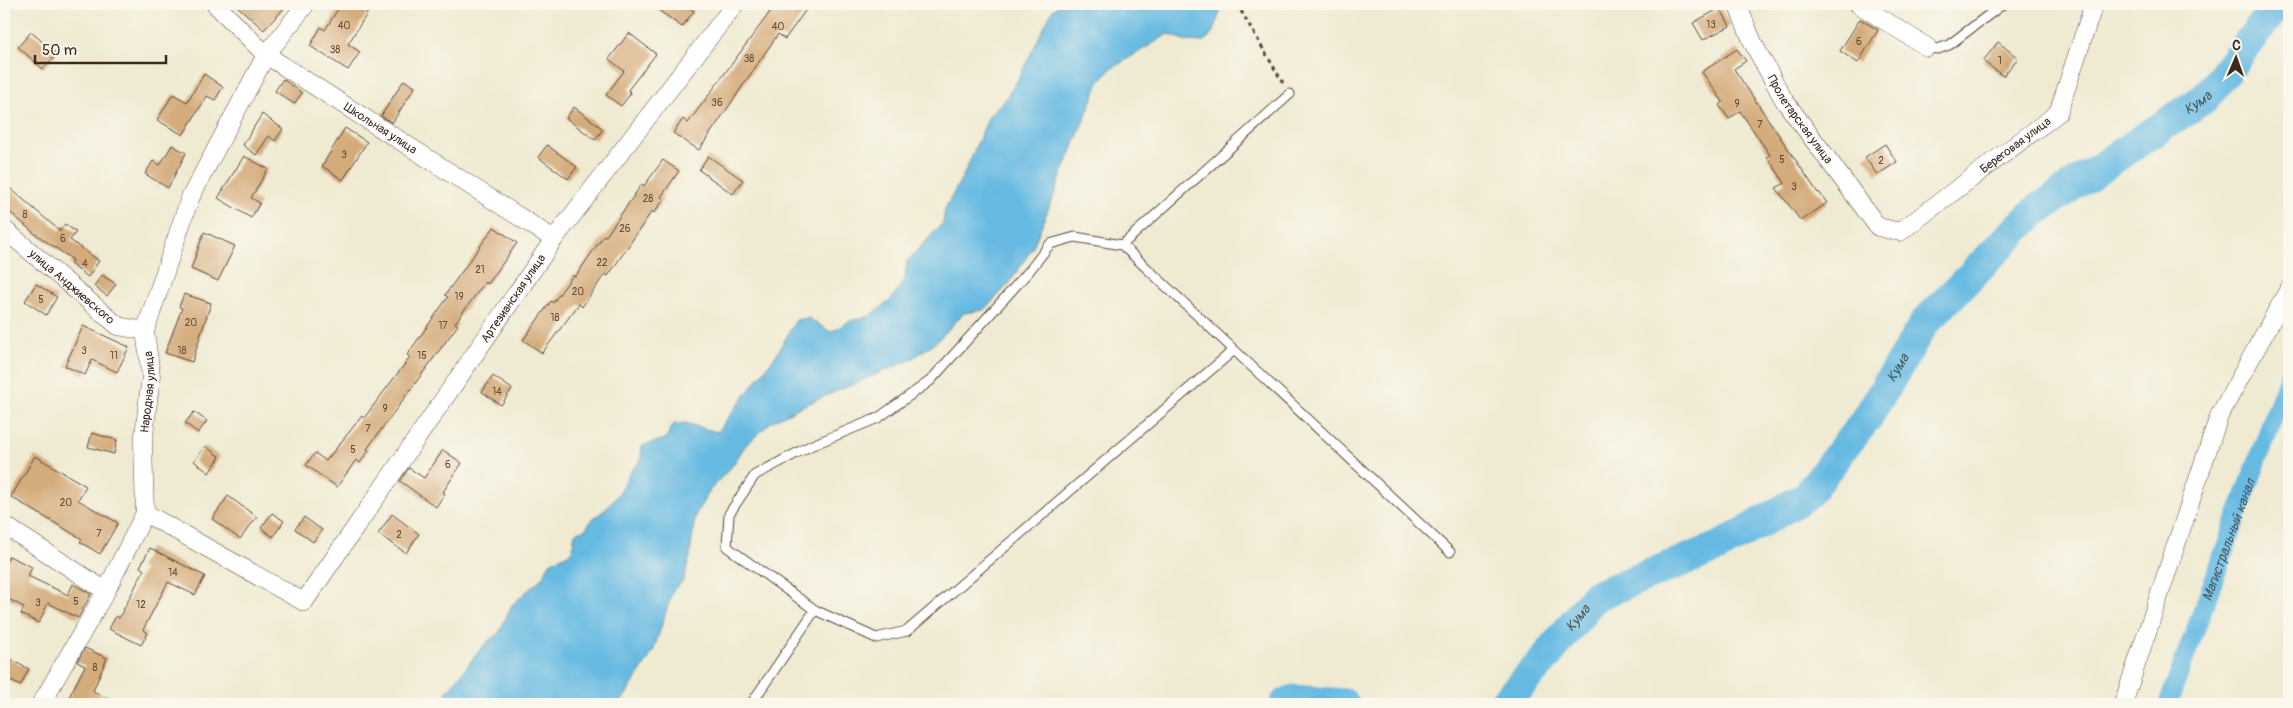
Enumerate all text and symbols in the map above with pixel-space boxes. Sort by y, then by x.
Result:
house number: 13 [1706,19,1716,31]
house number: 40 [338,20,350,32]
house number: 40 [772,21,784,33]
scale bar [35,32,166,64]
north arrow [2210,32,2260,82]
house number: 6 [1856,36,1862,48]
text: С [2232,37,2241,54]
text: 50 m [42,41,77,60]
house number: 38 [330,44,340,56]
house number: 38 [744,53,754,65]
house number: 1 [1998,55,2002,67]
street label: Пролетарская улица [1764,73,1836,167]
water label: Кума [2181,87,2217,118]
house number: 36 [711,97,723,109]
house number: 9 [1734,98,1740,110]
street label: Школьная улица [341,100,420,158]
street label: Береговая улица [1977,114,2054,177]
house number: 7 [1757,119,1763,131]
house number: 3 [341,149,347,161]
house number: 5 [1779,154,1785,166]
house number: 2 [1878,155,1884,167]
house number: 3 [1791,181,1797,193]
house number: 28 [643,193,653,205]
house number: 8 [22,209,28,221]
house number: 26 [619,223,631,235]
house number: 6 [60,233,66,245]
street label: улица Анджиевского [25,246,118,328]
street label: Артезианская улица [478,251,550,346]
house number: 22 [596,257,608,269]
house number: 4 [82,258,88,270]
house number: 21 [475,264,485,276]
house number: 20 [572,286,584,298]
house number: 19 [454,291,464,303]
house number: 5 [38,294,44,306]
house number: 18 [551,312,559,324]
house number: 20 [185,317,197,329]
house number: 17 [438,320,448,332]
house number: 3 [81,345,87,357]
house number: 18 [178,345,186,357]
water label: Кума [1883,349,1914,385]
house number: 11 [110,350,118,362]
street label: Народная улица [137,350,159,434]
house number: 15 [417,350,427,362]
house number: 14 [492,386,502,398]
house number: 9 [382,403,388,415]
house number: 7 [365,423,371,435]
house number: 5 [350,444,356,456]
house number: 6 [445,459,451,471]
water label: Магистральный канал [2199,475,2260,603]
house number: 20 [60,497,72,509]
house number: 7 [96,528,102,540]
house number: 2 [396,529,402,541]
house number: 14 [168,567,178,579]
house number: 5 [73,596,79,608]
house number: 3 [35,597,41,609]
house number: 12 [136,599,146,611]
water label: Кума [1562,600,1595,635]
house number: 8 [92,662,98,674]

